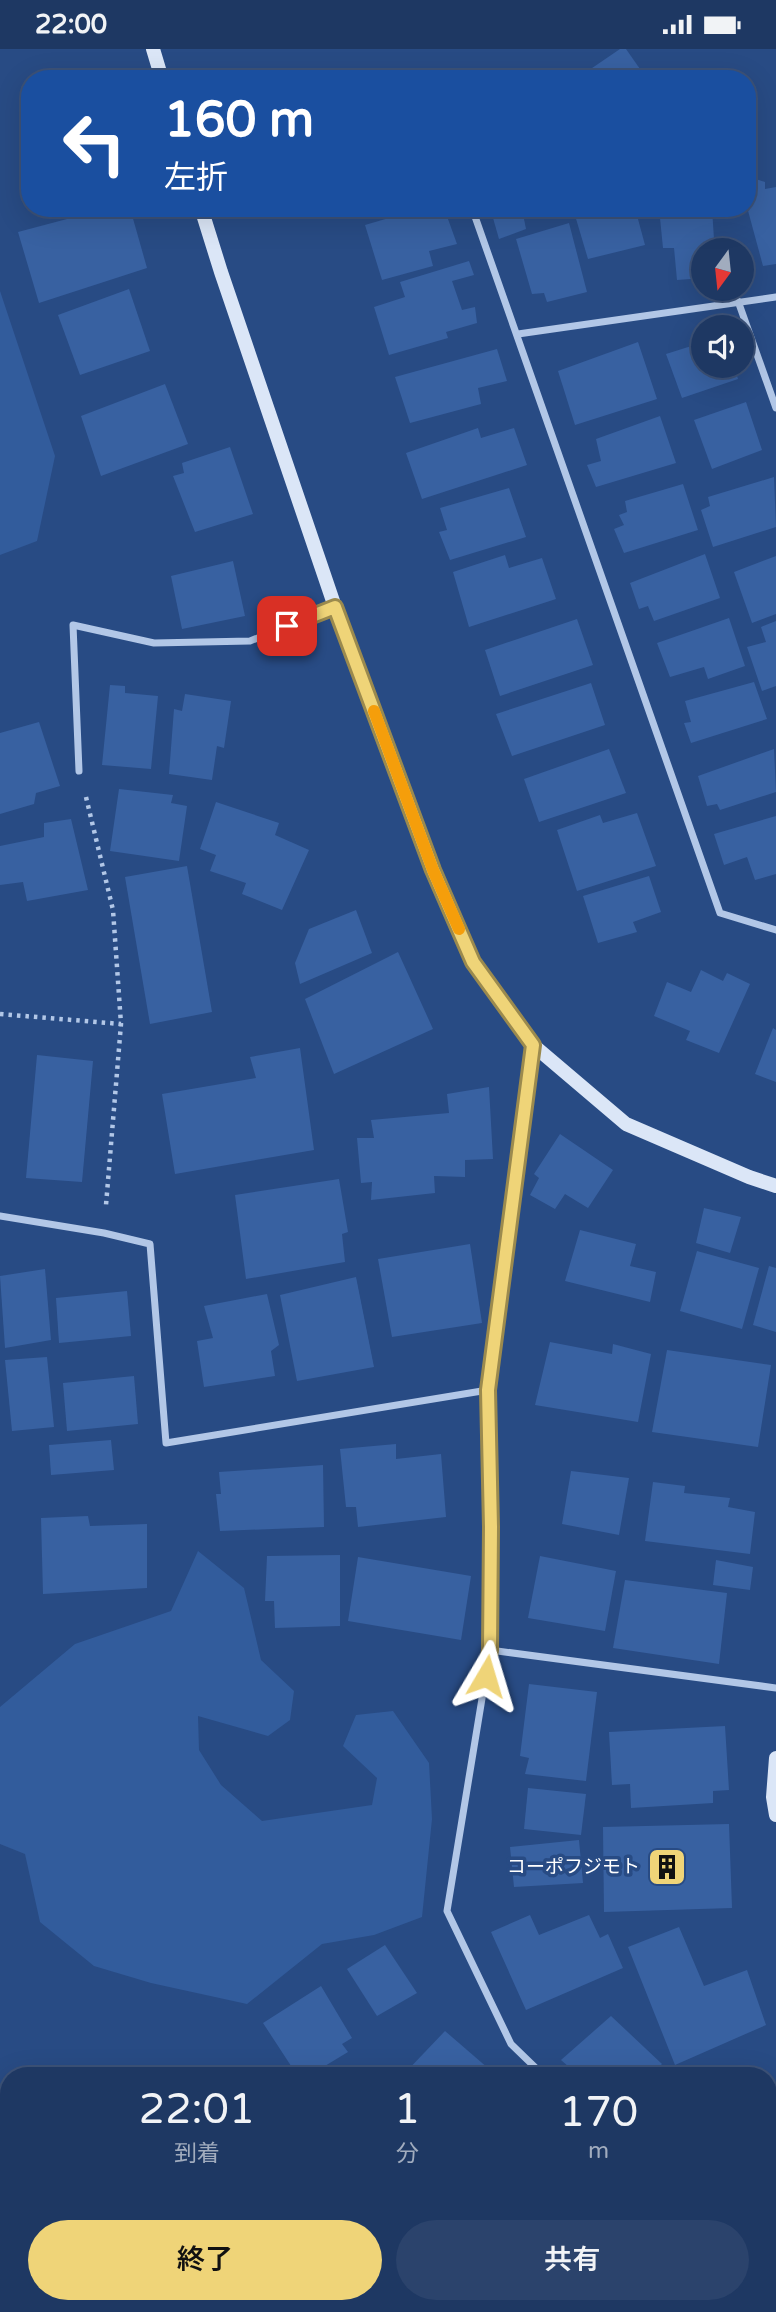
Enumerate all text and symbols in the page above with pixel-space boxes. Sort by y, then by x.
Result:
text: 22:00 [35,9,107,40]
text: 160 m [164,91,314,150]
icon: left [49,98,140,189]
text: 左折 [164,159,228,197]
north arrow [691,238,754,301]
map controls [691,238,754,378]
button: sound [691,315,754,378]
pin [257,596,317,656]
icon: arrive [268,607,306,645]
position arrow [449,1639,523,1713]
building icon: コーポフジモト [646,1846,688,1888]
place label: コーポフジモト [507,1856,640,1878]
text: 22:01 [139,2084,255,2135]
text: 1 [394,2084,420,2135]
text: 170 [559,2087,638,2138]
text: m [588,2137,609,2165]
text: 到着 [174,2140,220,2168]
text: 分 [396,2140,419,2168]
button: 終了 [28,2220,382,2300]
button: 共有 [396,2220,749,2300]

